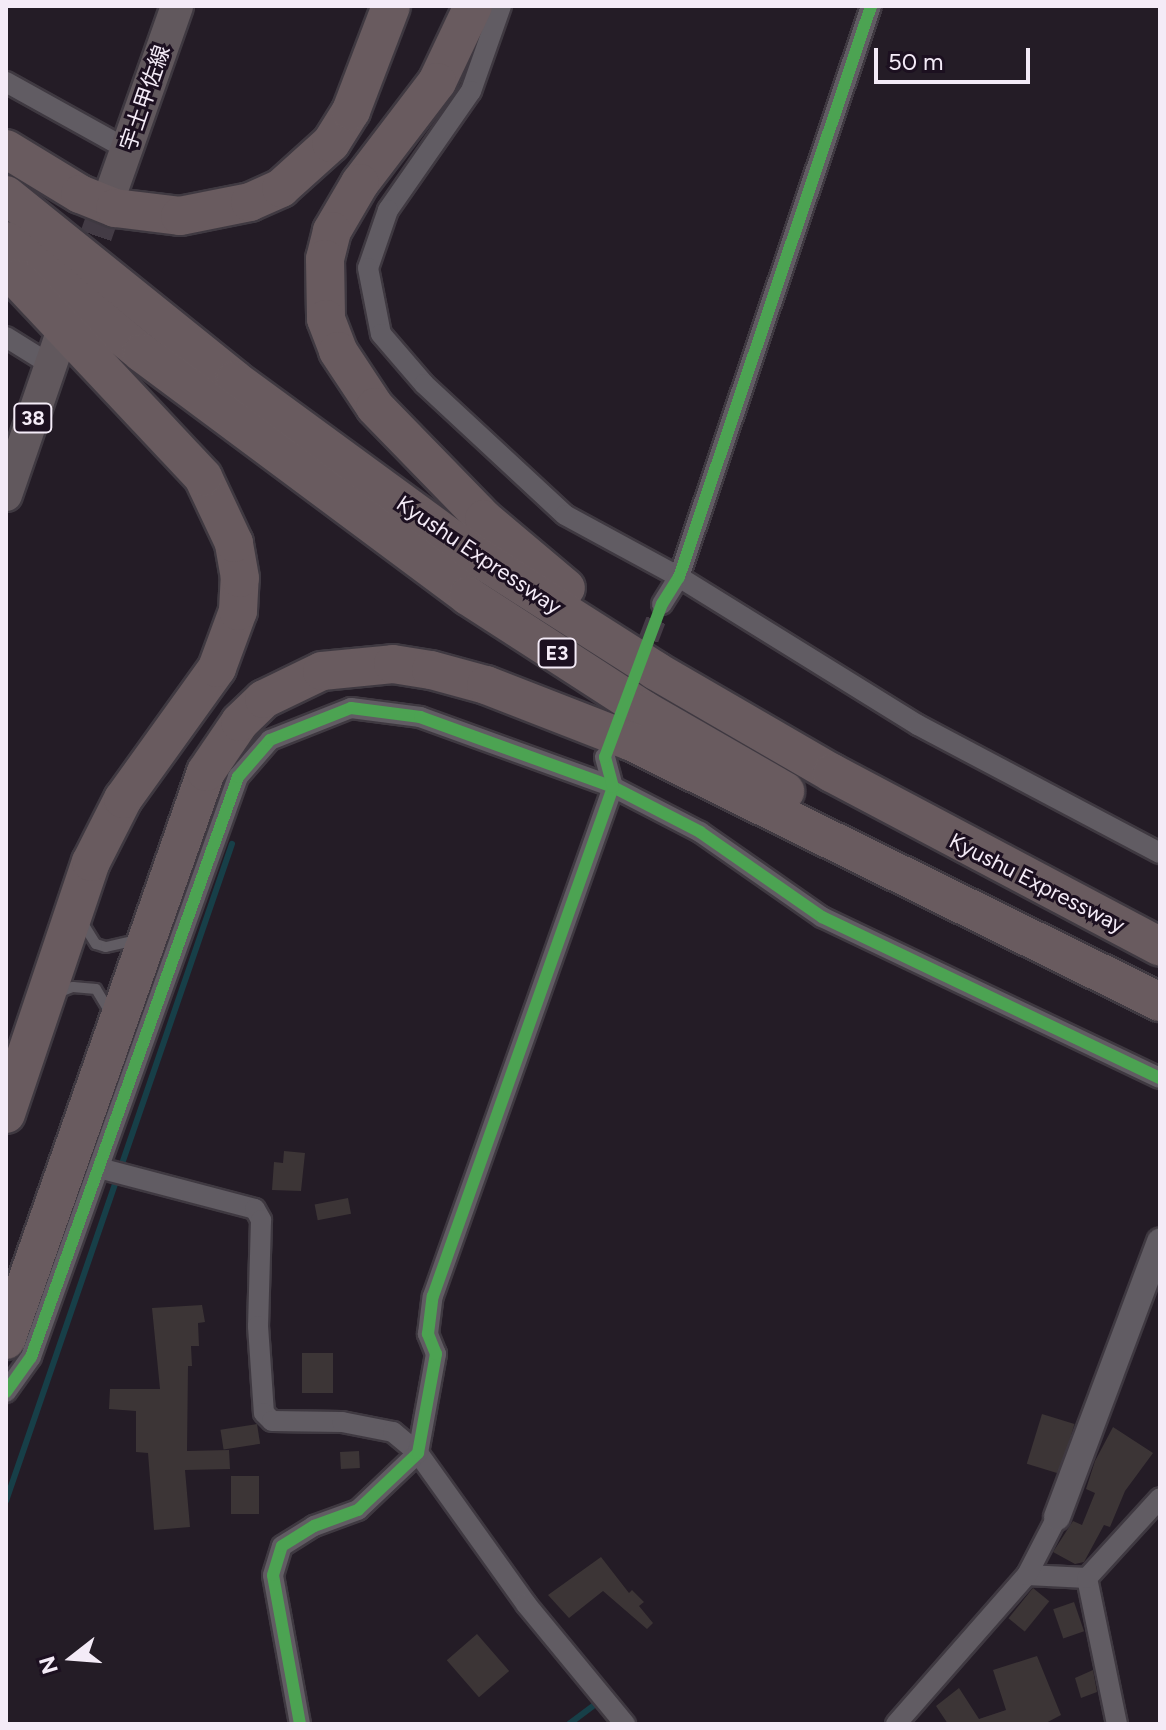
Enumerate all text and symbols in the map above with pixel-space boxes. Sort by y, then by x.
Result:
scale bar [878,32,1034,82]
street label: 宇土甲佐線 [115,42,175,154]
text: 50 m [888,47,944,76]
road number: 38 [13,402,53,434]
street label: Kyushu Expressway [391,490,567,620]
road number: E3 [537,637,577,669]
street label: Kyushu Expressway [945,827,1129,939]
north arrow [32,1618,112,1698]
text: N [33,1653,64,1677]

